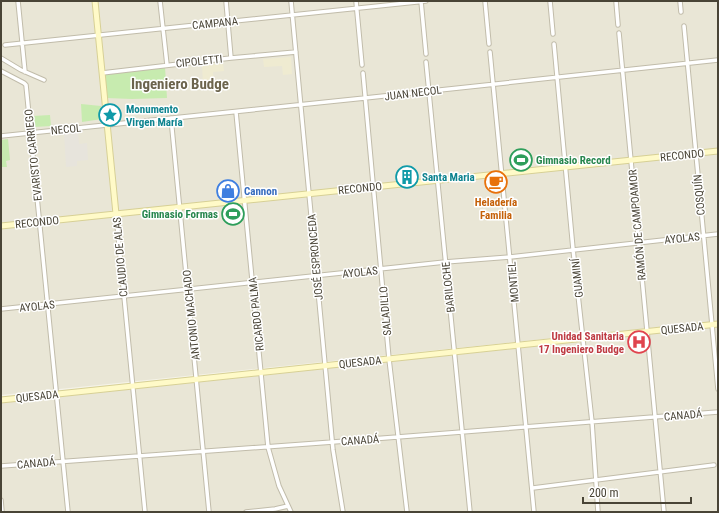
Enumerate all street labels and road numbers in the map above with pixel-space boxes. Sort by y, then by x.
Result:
street label: CAMPANA [192,15,239,32]
street label: CIPOLETTI [175,53,223,70]
street label: JUAN NECOL [384,84,442,103]
street label: EVARISTO CARRIEGO [22,108,45,201]
street label: NECOL [50,121,82,138]
street label: RECONDO [660,147,705,164]
street label: RAMÓN DE CAMPOAMOR [626,169,649,281]
street label: COSQUÍN [691,174,708,216]
street label: RECONDO [338,180,383,197]
street label: JOSÉ ESPRONCEDA [305,213,326,301]
street label: RECONDO [15,214,60,231]
street label: CLAUDIO DE ALAS [111,216,130,297]
street label: AYOLAS [664,230,701,247]
street label: GUAMINÍ [569,256,586,298]
street label: BARILOCHE [439,260,458,313]
street label: MONTIEL [505,261,522,303]
street label: AYOLAS [342,264,379,281]
street label: ANTONIO MACHADO [180,269,203,361]
street label: RICARDO PALMA [246,276,267,351]
street label: SALADILLO [377,286,394,336]
street label: AYOLAS [19,298,56,315]
street label: QUESADA [660,320,705,337]
street label: QUESADA [338,354,383,371]
street label: QUESADA [15,388,60,405]
street label: CANADÁ [663,407,703,424]
street label: CANADÁ [340,433,380,448]
street label: CANADÁ [16,455,56,472]

